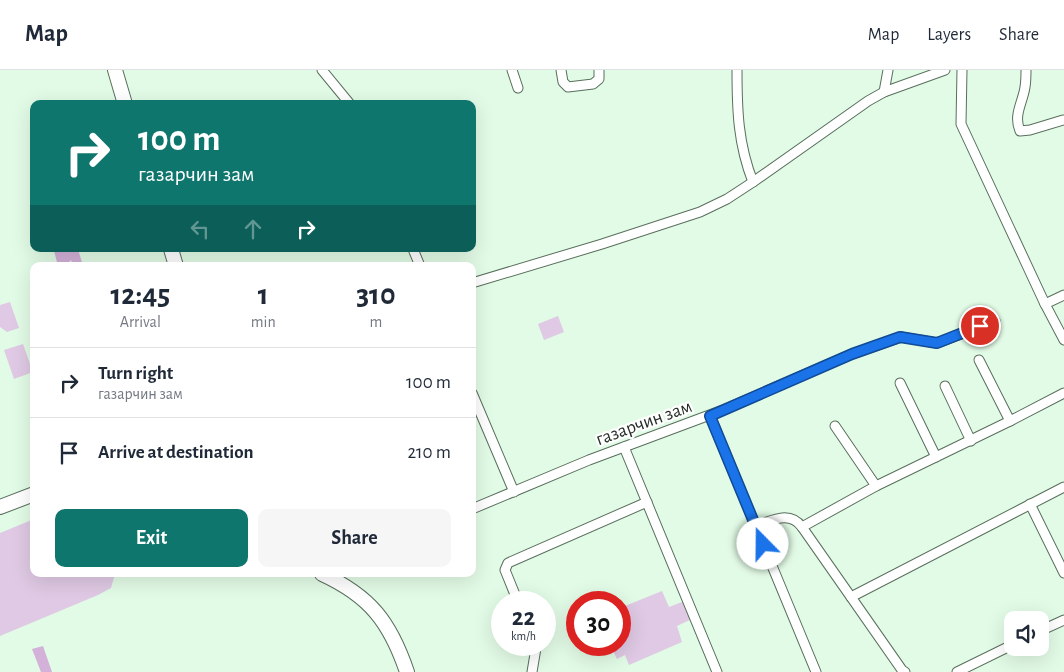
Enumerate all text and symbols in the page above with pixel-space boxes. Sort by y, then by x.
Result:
text: Map [25,22,68,46]
text: Map [868,26,899,44]
text: Layers [927,26,971,44]
text: Share [999,26,1039,44]
icon: right [55,120,120,185]
text: 100 m [138,122,221,157]
text: газарчин зам [138,163,255,185]
icon: left [186,215,214,243]
icon: ahead [239,215,267,243]
icon: right [292,215,320,243]
text: 12:45 [110,280,170,310]
text: 1 [258,280,269,310]
text: 310 [356,280,396,310]
pin [959,305,1001,347]
icon: arrive [966,312,994,340]
text: Arrival [120,314,161,330]
text: min [251,314,276,330]
text: m [369,314,382,330]
text: Turn right [98,364,173,383]
icon: right [55,369,83,397]
text: 100 m [406,373,451,392]
text: газарчин зам [98,386,183,402]
street label: газарчин зам [593,397,695,449]
icon: arrive [55,439,83,467]
text: Arrive at destination [98,443,254,462]
text: 210 m [407,443,451,462]
button: Exit [55,509,248,567]
button: Share [258,509,451,567]
position arrow [736,517,788,569]
speed limit sign: 30 [566,591,631,656]
text: 22 [512,605,535,630]
map controls [1004,611,1049,656]
button: sound [1004,611,1049,656]
text: km/h [511,630,536,642]

